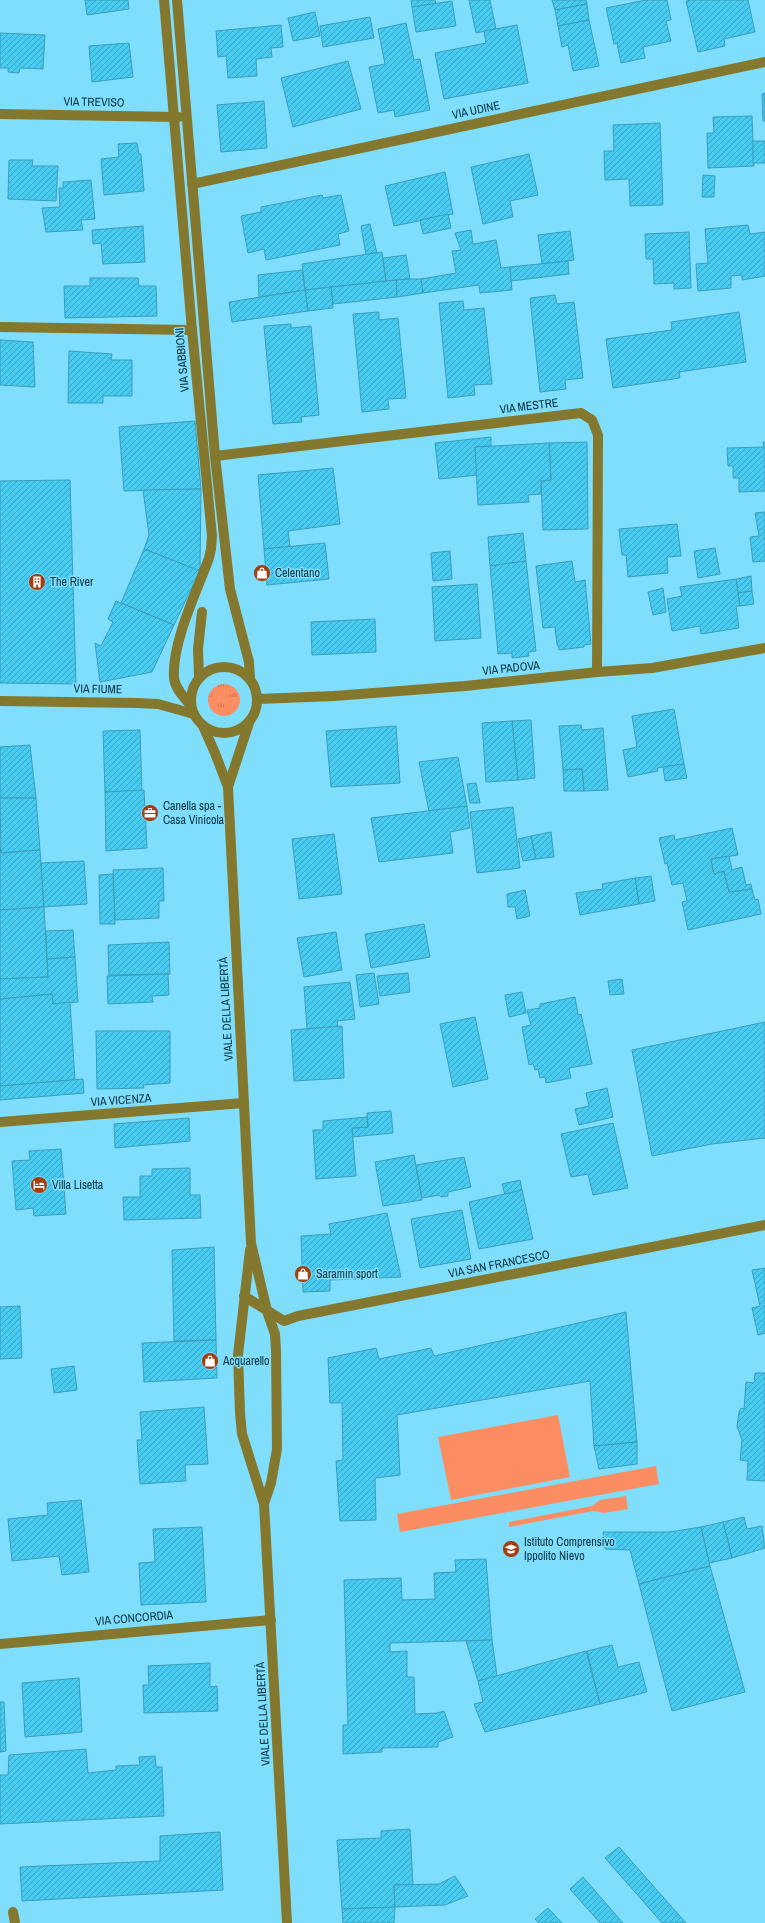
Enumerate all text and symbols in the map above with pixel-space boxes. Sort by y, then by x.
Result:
street label: VIA TREVISO [63,93,125,111]
street label: VIA UDINE [451,97,501,123]
street label: VIA SABBIONI [171,327,193,393]
street label: VIA MESTRE [499,394,559,418]
shop icon: Celentano [252,563,272,583]
place label: Celentano [275,565,320,581]
building icon: The River [27,572,47,592]
place label: The River [50,574,94,590]
street label: VIA PADOVA [482,657,541,679]
street label: VIA FIUME [74,681,122,697]
place label: Canella spa - Casa Vinicola [163,798,225,828]
office icon: Canella spa - Casa Vinicola [140,803,160,823]
street label: VIALE DELLA LIBERTÀ [215,956,237,1061]
street label: VIA VICENZA [90,1090,152,1110]
hotel icon: Villa Lisetta [29,1175,49,1195]
place label: Villa Lisetta [52,1177,104,1193]
street label: VIA SAN FRANCESCO [447,1246,551,1282]
shop icon: Saramin sport [293,1264,313,1284]
place label: Saramin sport [316,1266,378,1282]
shop icon: Acquarello [200,1351,220,1371]
place label: Acquarello [222,1353,270,1369]
place label: Istituto Comprensivo Ippolito Nievo [524,1534,615,1564]
school or university icon: Istituto Comprensivo Ippolito Nievo [501,1539,521,1559]
street label: VIA CONCORDIA [94,1607,174,1629]
street label: VIALE DELLA LIBERTÀ [252,1661,274,1766]

